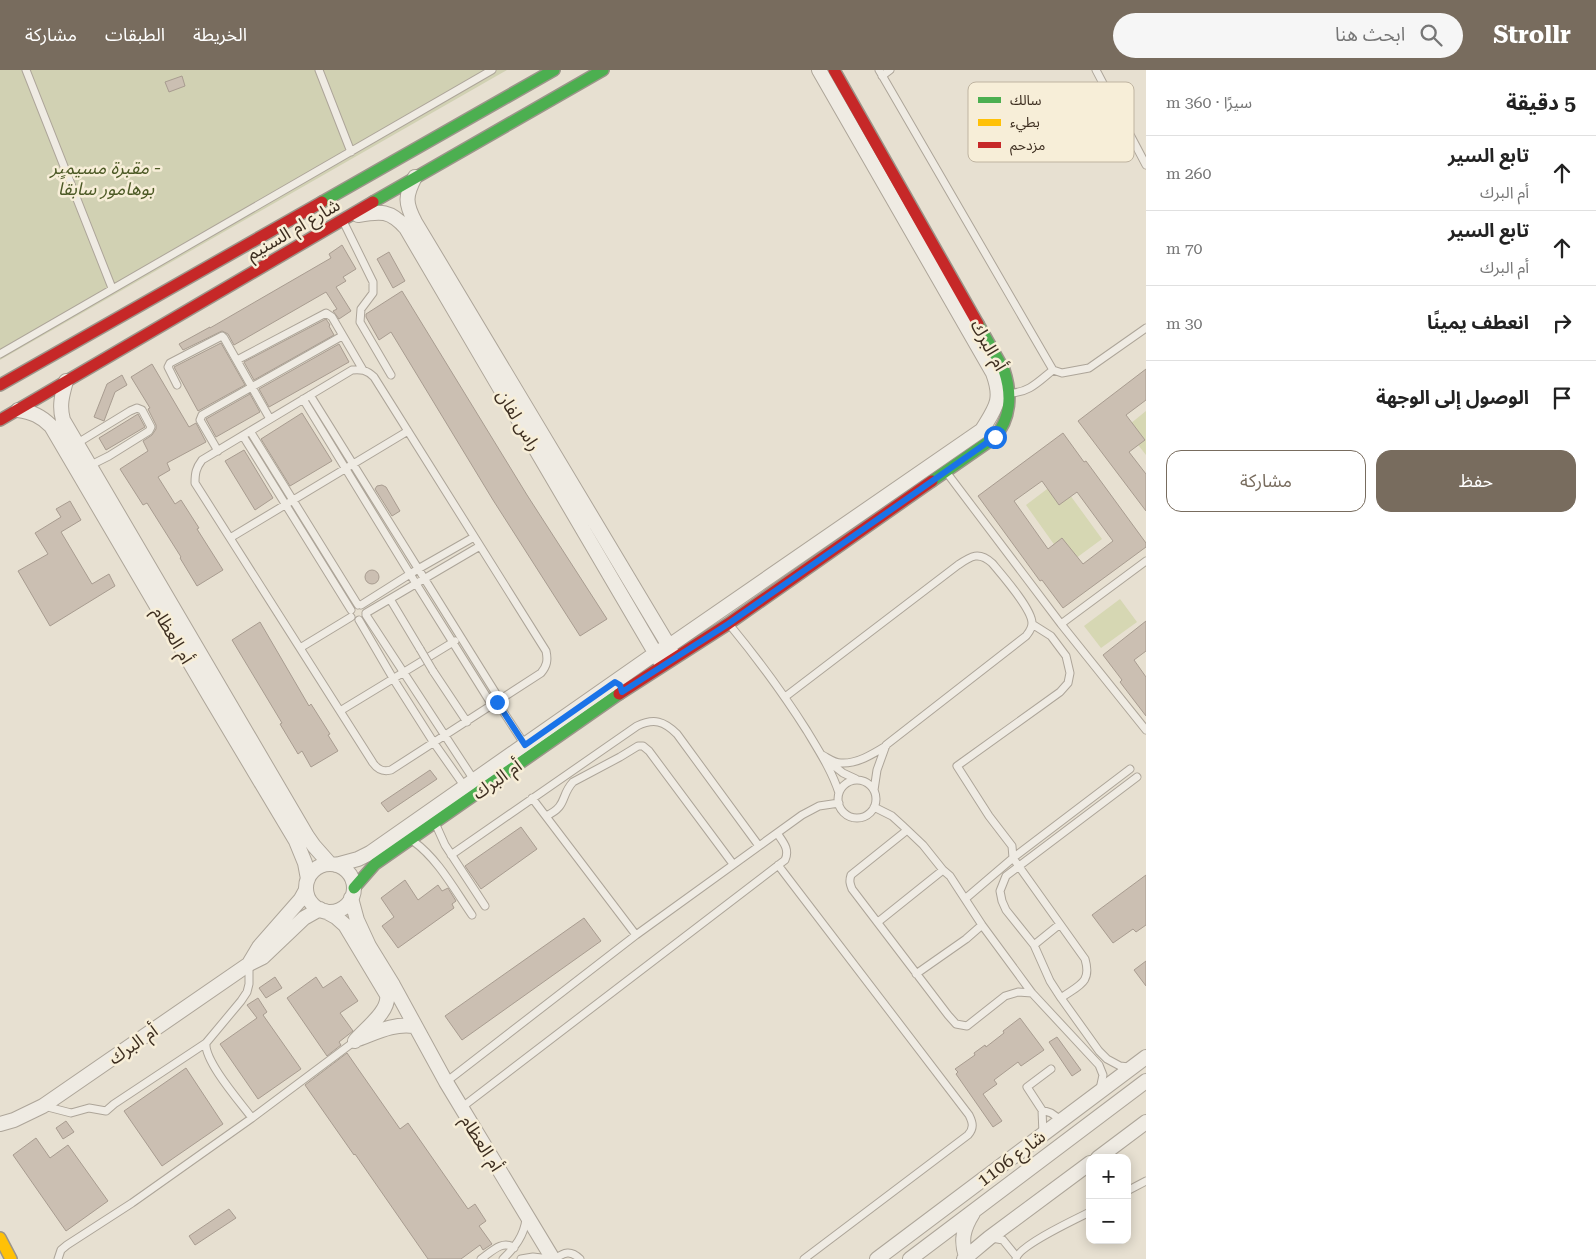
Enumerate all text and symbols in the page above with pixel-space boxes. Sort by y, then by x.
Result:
search box [1113,13,1463,58]
icon: search [1417,21,1445,49]
text: Strollr [1493,21,1571,49]
text: ابحث هنا [1335,23,1405,46]
text: مشاركة [25,24,77,45]
text: الطبقات [105,24,165,45]
text: الخريطة [193,24,247,45]
legend [968,82,1134,162]
text: 5 دقيقة [1506,91,1576,115]
text: سالك [1010,92,1042,108]
text: سيرًا · 360 m [1166,93,1252,112]
text: بطيء [1010,114,1040,133]
text: مزدحم [1010,137,1045,156]
text: تابع السير [1448,144,1529,167]
park label: مقبرة مسيمير - بوهامور سابقاً [49,157,162,200]
icon: ahead [1548,159,1576,187]
text: 260 m [1166,164,1212,183]
text: أم البرك [1480,183,1529,202]
street label: شارع ام السنيم [243,194,345,268]
text: تابع السير [1448,219,1529,242]
icon: ahead [1548,234,1576,262]
text: 70 m [1166,239,1203,258]
text: أم البرك [1480,258,1529,277]
icon: right [1548,309,1576,337]
text: انعطف يمينًا [1427,311,1529,334]
text: 30 m [1166,314,1203,333]
street label: أم البرك [963,316,1012,376]
icon: arrive [1548,384,1576,412]
street label: راس لفان [492,385,545,455]
text: الوصول إلى الوجهة [1376,386,1529,409]
route start [984,426,1007,449]
button: مشاركة [1166,450,1366,512]
button: حفظ [1376,450,1576,512]
street label: أم العظام [145,603,198,669]
route end [486,691,509,714]
street label: أم البرك [468,754,528,807]
street label: أم البرك [104,1019,164,1072]
street label: أم العظام [453,1111,508,1177]
street label: شارع 1106 [973,1126,1052,1194]
map controls [1086,1154,1131,1244]
button: + [1086,1154,1131,1199]
button: − [1086,1199,1131,1244]

